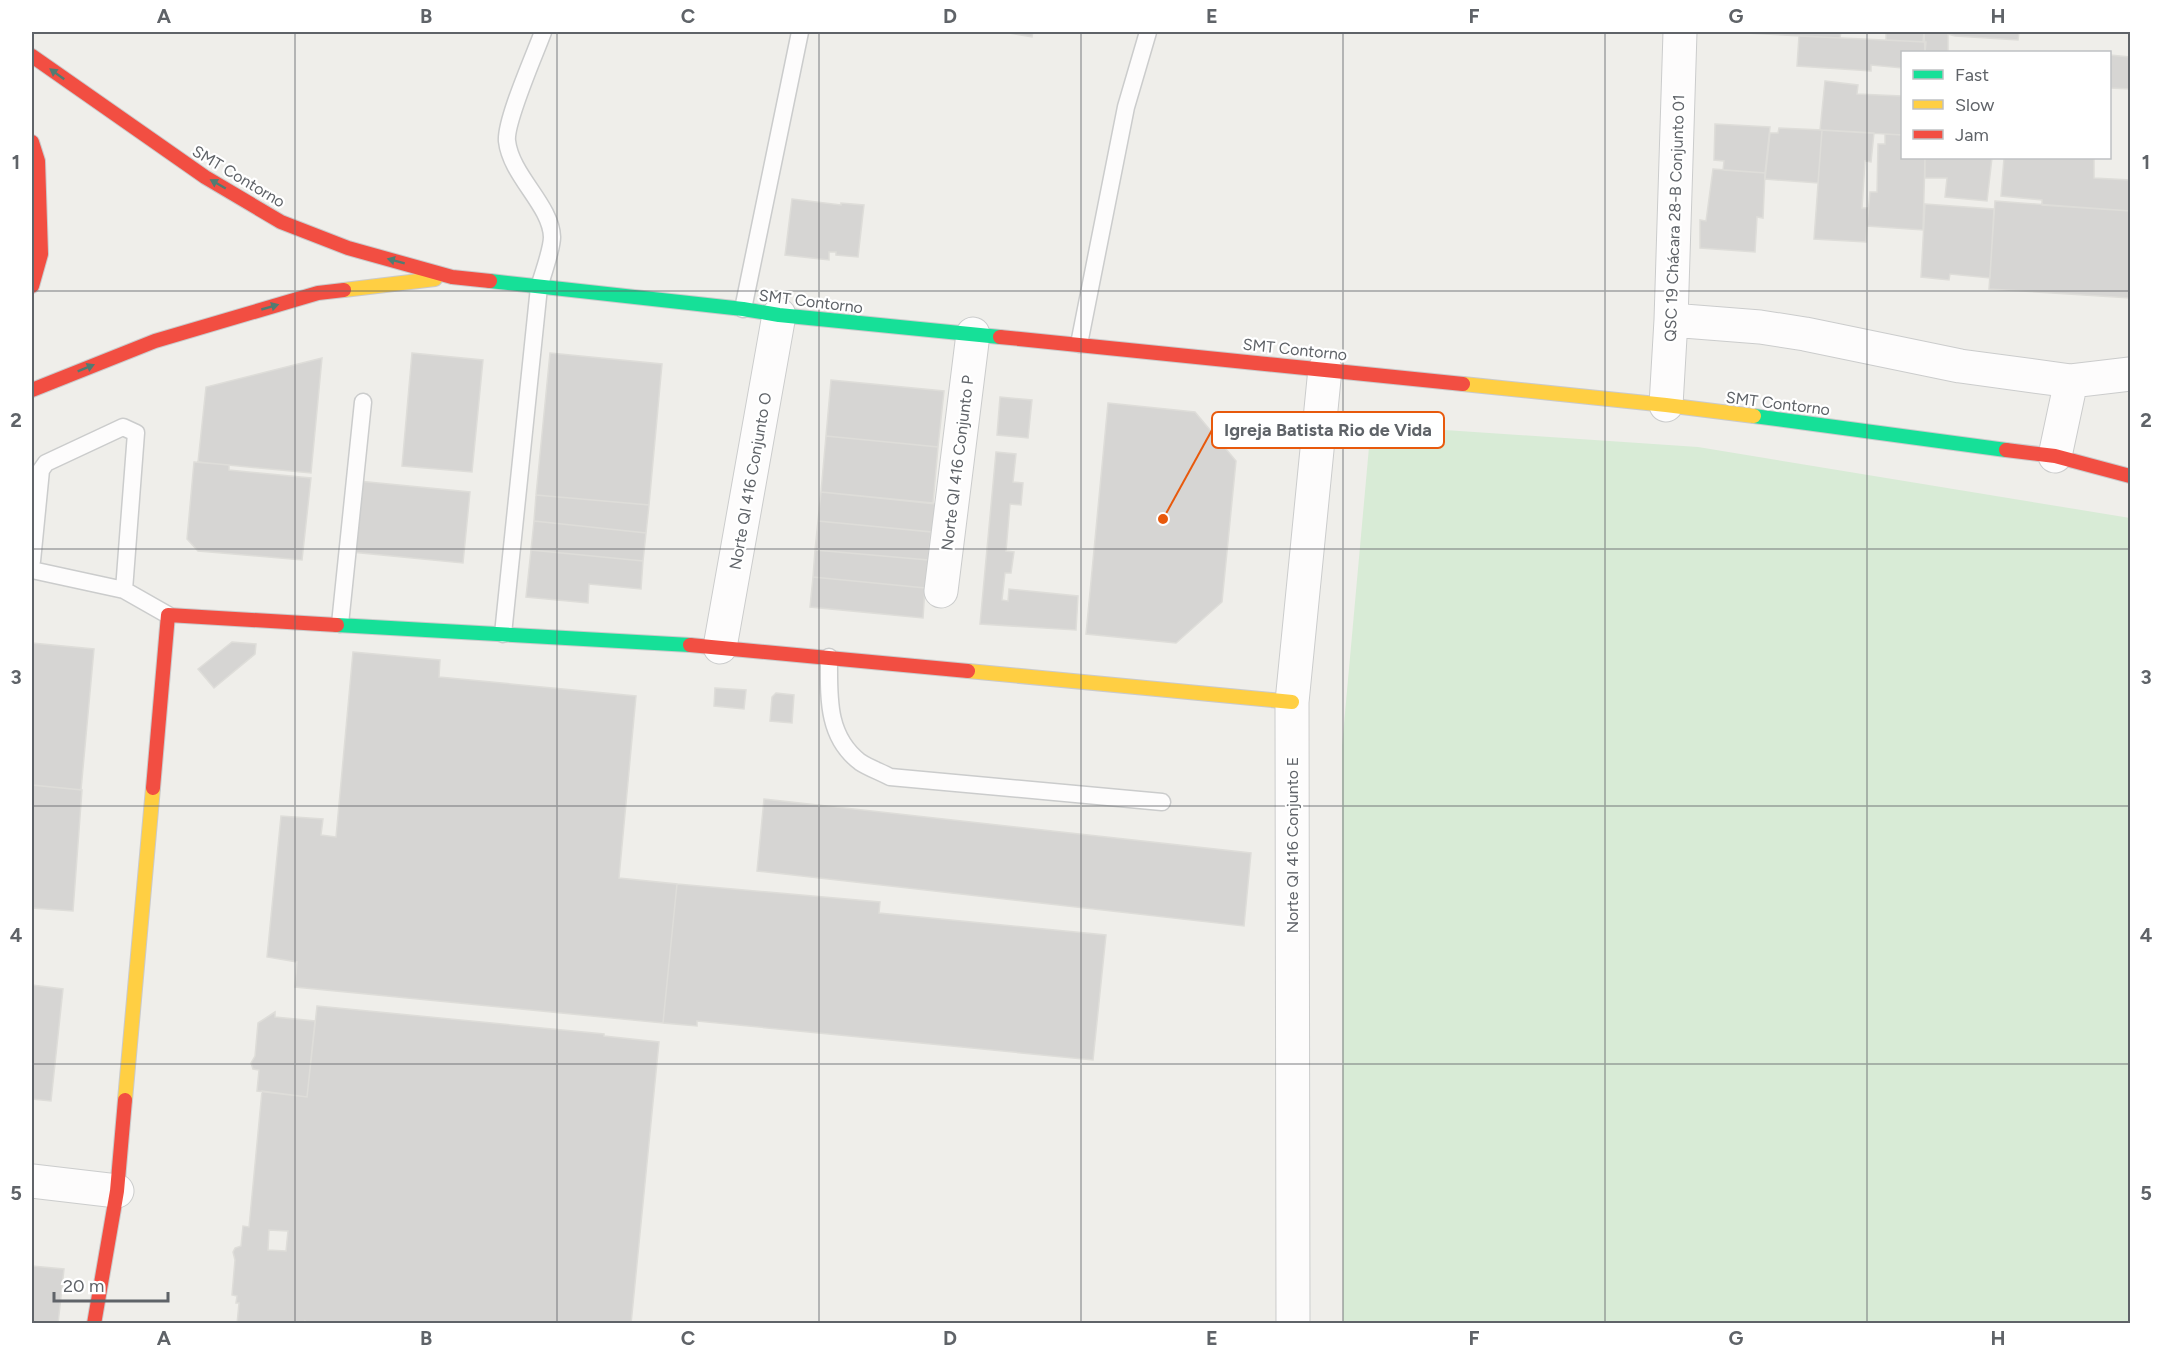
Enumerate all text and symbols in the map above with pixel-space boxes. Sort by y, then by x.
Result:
text: A [157,4,172,28]
text: B [420,4,432,28]
text: C [681,4,695,28]
text: D [943,4,957,28]
text: E [1206,4,1218,28]
text: F [1468,4,1480,28]
text: G [1729,4,1744,28]
text: H [1991,4,2006,28]
legend [1901,51,2111,159]
text: Fast [1955,64,1989,86]
one-way arrow [49,68,65,80]
street label: QSC 19 Chácara 28-B Conjunto 01 [1661,94,1688,342]
text: Slow [1955,94,1994,116]
text: Jam [1955,124,1989,146]
street label: SMT Contorno [189,141,289,212]
text: 1 [12,150,20,174]
text: 1 [2142,150,2150,174]
one-way arrow [210,179,226,190]
one-way arrow [387,256,405,266]
street label: SMT Contorno [758,286,864,317]
one-way arrow [261,301,280,311]
street label: SMT Contorno [1242,335,1348,364]
one-way arrow [77,363,95,373]
street label: Norte QI 416 Conjunto P [937,374,978,552]
street label: SMT Contorno [1725,388,1831,419]
street label: Norte QI 416 Conjunto O [726,391,775,571]
text: 2 [10,408,22,432]
text: 2 [2140,408,2152,432]
callout: Igreja Batista Rio de Vida [1212,412,1444,448]
text: Igreja Batista Rio de Vida [1224,419,1432,441]
text: 3 [10,665,22,689]
text: 3 [2140,665,2152,689]
street label: Norte QI 416 Conjunto E [1283,757,1302,933]
text: 4 [10,923,23,947]
text: 4 [2140,923,2153,947]
text: 5 [10,1181,22,1205]
text: 5 [2140,1181,2152,1205]
scale bar [54,1265,168,1303]
text: 20 m [63,1275,104,1297]
text: A [157,1326,172,1350]
text: B [420,1326,432,1350]
text: C [681,1326,695,1350]
text: D [943,1326,957,1350]
text: E [1206,1326,1218,1350]
text: F [1468,1326,1480,1350]
text: G [1729,1326,1744,1350]
text: H [1991,1326,2006,1350]

